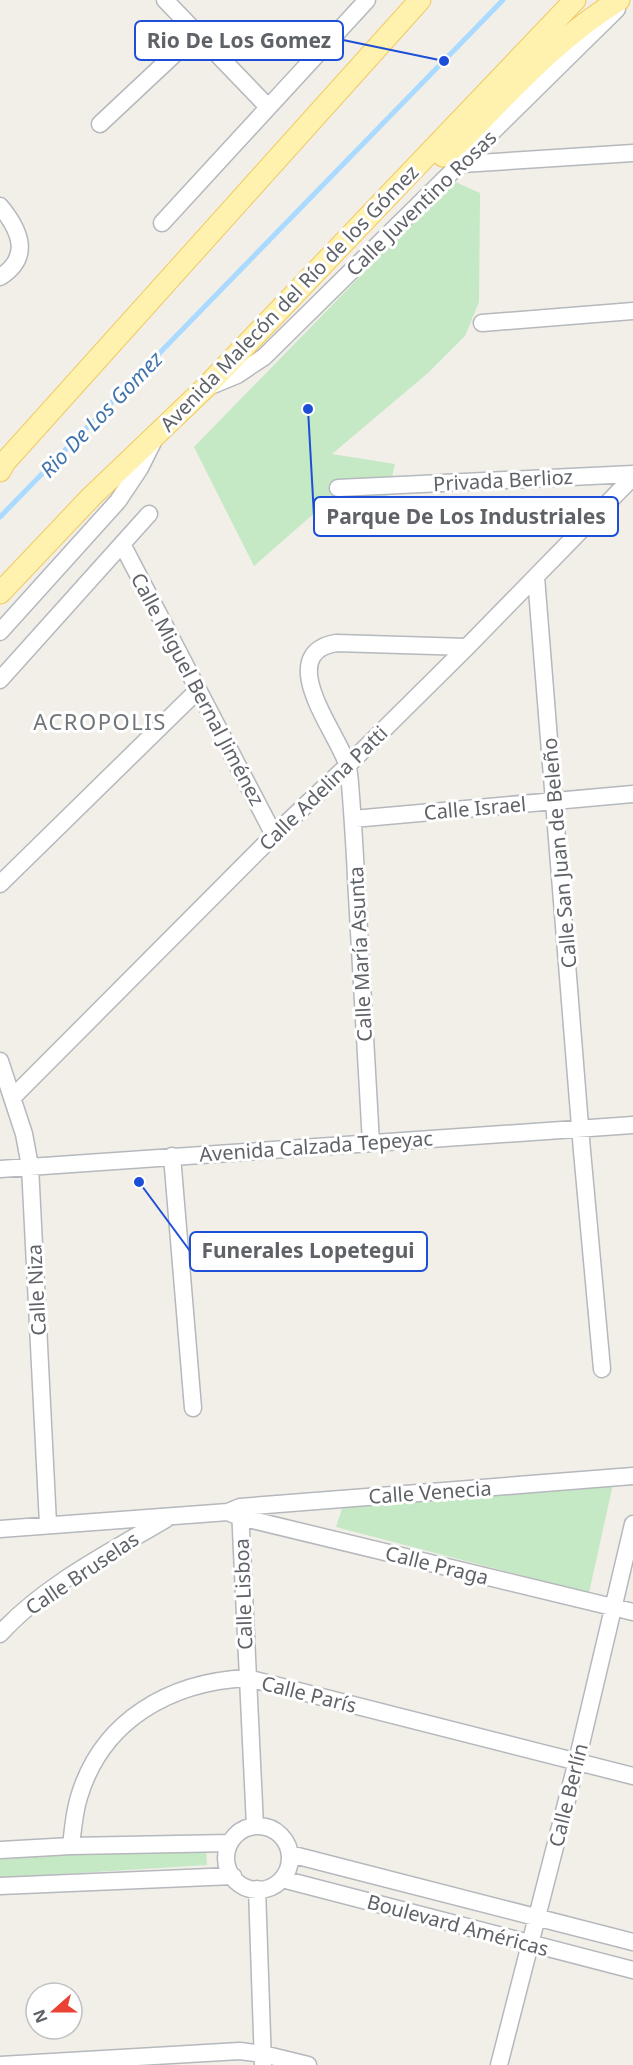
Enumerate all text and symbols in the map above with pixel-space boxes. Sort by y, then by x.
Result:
callout: Rio De Los Gomez [135,21,343,60]
text: Rio De Los Gomez [147,26,331,54]
street label: Calle Juventino Rosas [340,124,502,282]
street label: Avenida Malecón del Río de los Gómez [154,159,424,437]
water label: Rio De Los Gomez [34,344,169,483]
street label: Privada Berlioz [432,463,574,497]
callout: Parque De Los Industriales [314,497,618,536]
text: Parque De Los Industriales [326,502,606,530]
street label: Calle Miguel Bernal Jiménez [125,568,271,810]
district label: ACROPOLIS [33,706,167,736]
street label: Calle Adelina Patti [253,720,393,856]
street label: Calle San Juan de Beleño [535,737,583,969]
street label: Calle Israel [423,790,527,826]
street label: Calle María Asunta [342,866,378,1042]
street label: Avenida Calzada Tepeyac [198,1124,434,1168]
callout: Funerales Lopetegui [190,1232,427,1271]
text: Funerales Lopetegui [201,1236,415,1264]
street label: Calle Niza [20,1244,52,1336]
street label: Calle Venecia [368,1474,492,1510]
street label: Calle Bruselas [20,1525,144,1621]
street label: Calle Lisboa [228,1538,258,1650]
street label: Calle Praga [383,1539,491,1591]
street label: Calle París [259,1669,359,1719]
street label: Calle Berlín [542,1740,594,1850]
street label: Boulevard Américas [364,1888,552,1962]
north arrow [24,1981,84,2041]
text: N [27,2006,53,2026]

